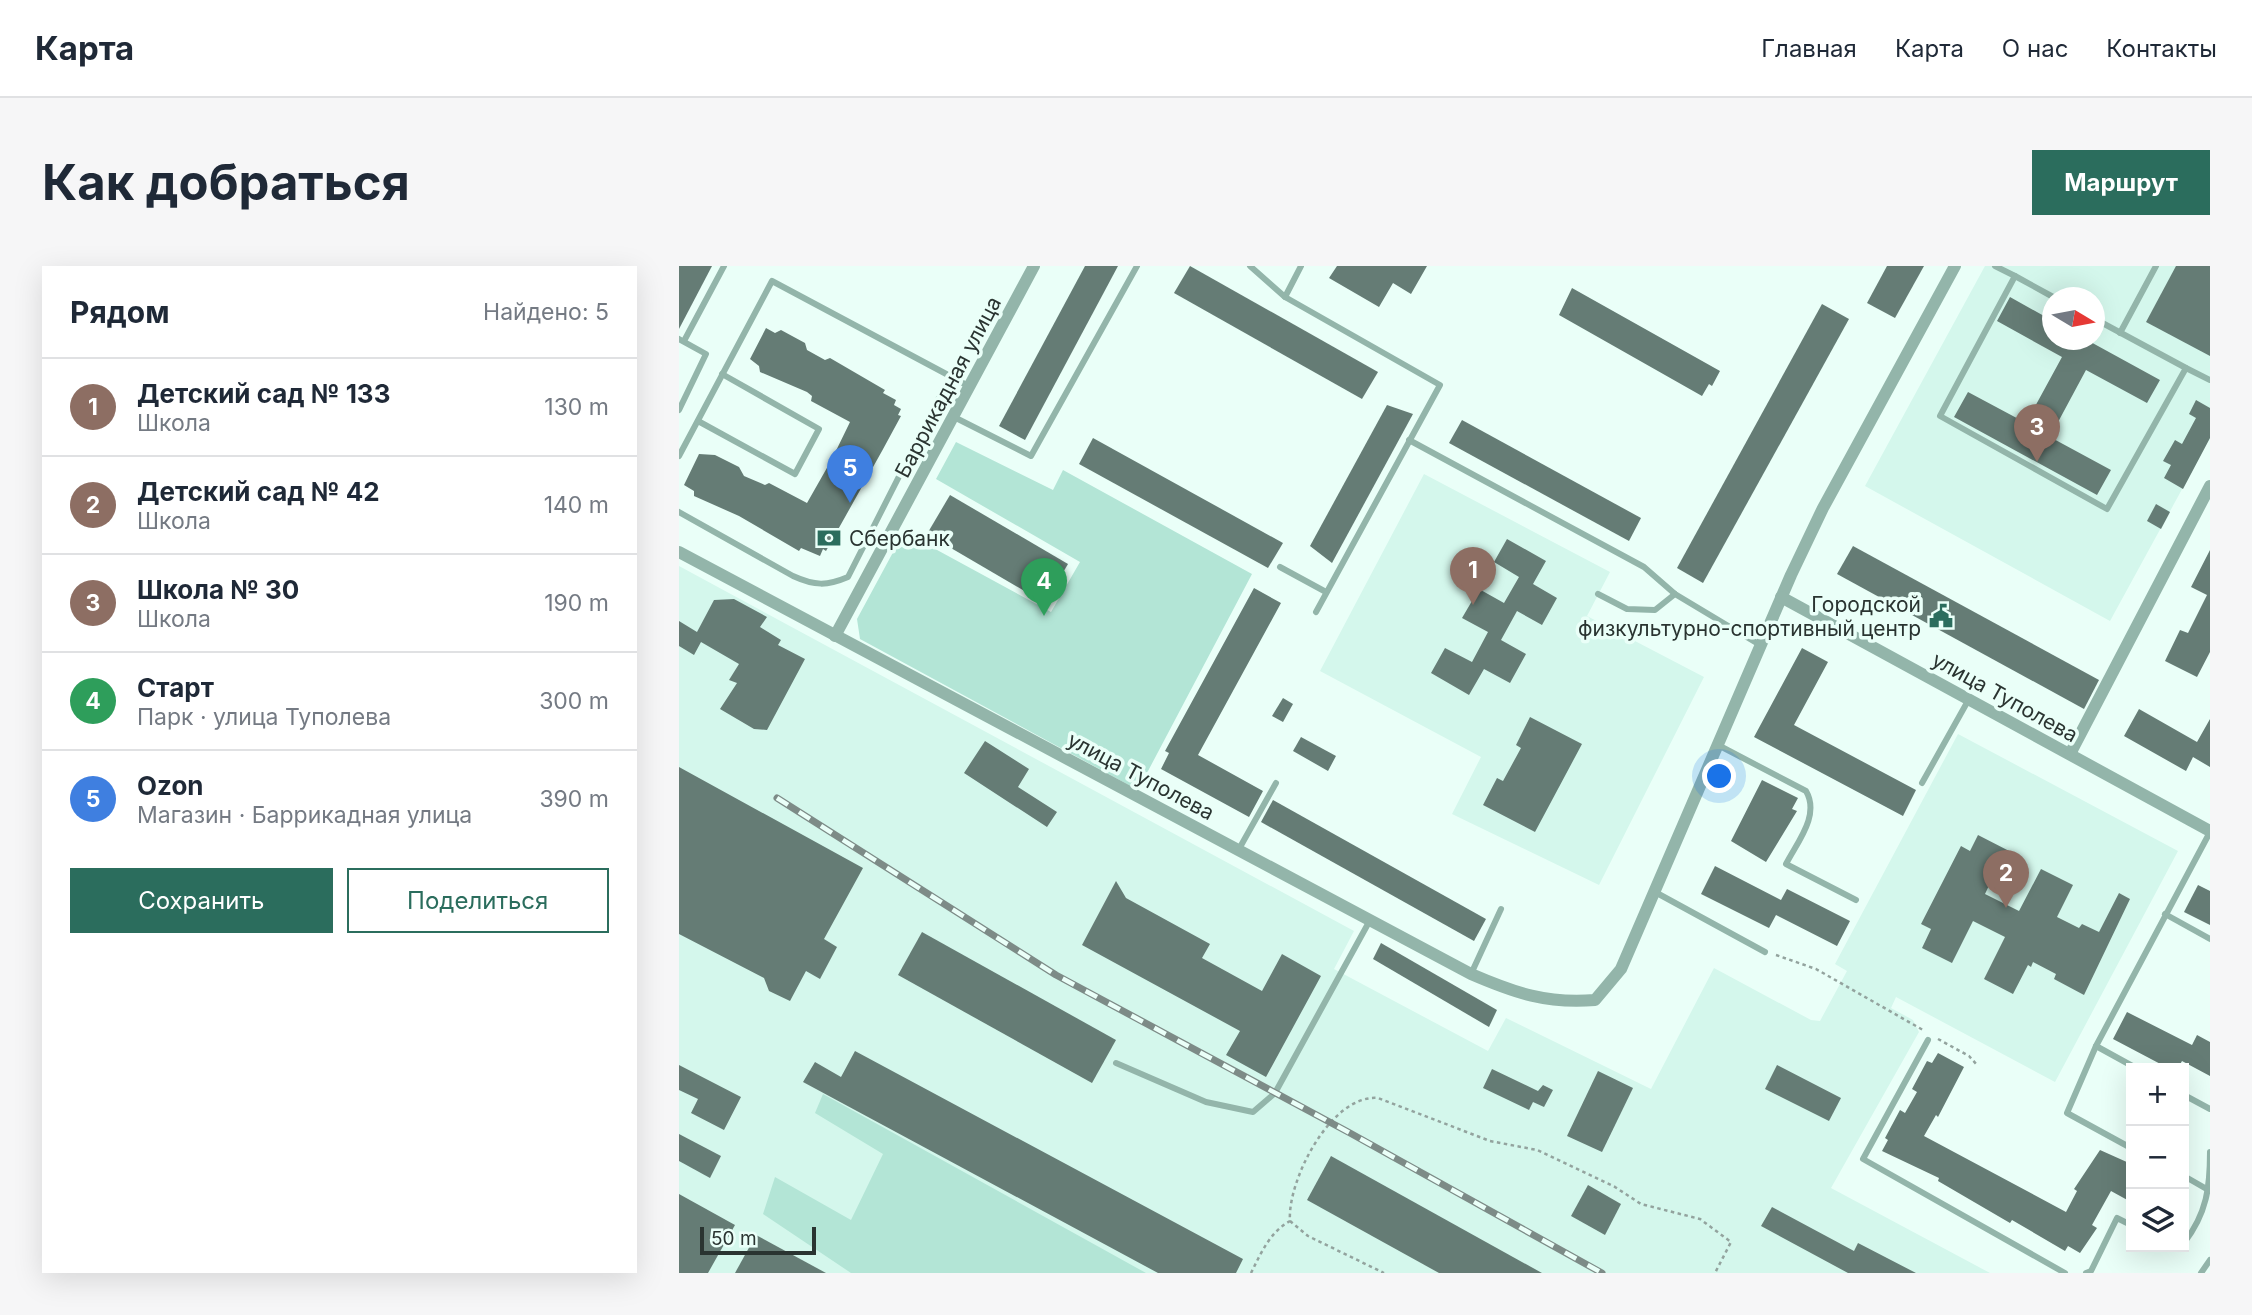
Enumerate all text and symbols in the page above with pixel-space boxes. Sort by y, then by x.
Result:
text: Карта [35,28,134,68]
text: Главная [1761,34,1857,63]
text: Карта [1895,34,1964,63]
text: О нас [2002,34,2068,63]
text: Контакты [2106,34,2217,63]
button: Маршрут [2032,150,2210,215]
text: Как добраться [42,153,410,212]
north arrow [2042,287,2105,350]
street label: Баррикадная улица [890,292,1006,482]
text: Рядом [70,294,170,330]
text: Найдено: 5 [483,298,609,326]
text: Детский сад № 133 [137,378,390,409]
text: 1 [88,393,98,421]
text: 130 m [544,393,609,421]
pin: 3 [2014,404,2060,462]
text: Школа [137,409,211,437]
pin: 5 [827,445,873,503]
text: Детский сад № 42 [137,476,380,507]
text: 2 [86,491,100,519]
text: 140 m [544,491,609,519]
text: Школа [137,507,211,535]
bank icon: Сбербанк [815,524,843,552]
place label: Сбербанк [849,526,951,551]
pin: 1 [1450,547,1496,605]
pin: 4 [1021,558,1067,616]
text: Школа № 30 [137,574,299,605]
text: 3 [86,589,100,617]
text: 190 m [544,589,609,617]
place label: Городской физкультурно-спортивный центр [1578,592,1921,641]
public building icon: Городской физкультурно-спортивный центр [1927,602,1955,630]
text: Школа [137,605,211,633]
street label: улица Туполева [1928,647,2082,747]
text: Старт [137,672,214,703]
text: 4 [85,687,101,715]
text: 300 m [539,687,609,715]
text: Парк · улица Туполева [137,703,391,731]
street label: улица Туполева [1063,727,1219,825]
your location [1702,759,1736,793]
text: Ozon [137,770,204,801]
text: 5 [86,785,100,813]
text: 390 m [539,785,609,813]
text: Магазин · Баррикадная улица [137,801,472,829]
pin: 2 [1983,850,2029,908]
button: Сохранить [70,868,333,933]
button: Поделиться [347,868,609,933]
map controls [2126,1063,2189,1252]
button: + [2126,1063,2189,1126]
button: − [2126,1126,2189,1189]
button: layers [2126,1189,2189,1252]
scale bar [700,1224,815,1256]
text: 50 m [711,1227,757,1250]

